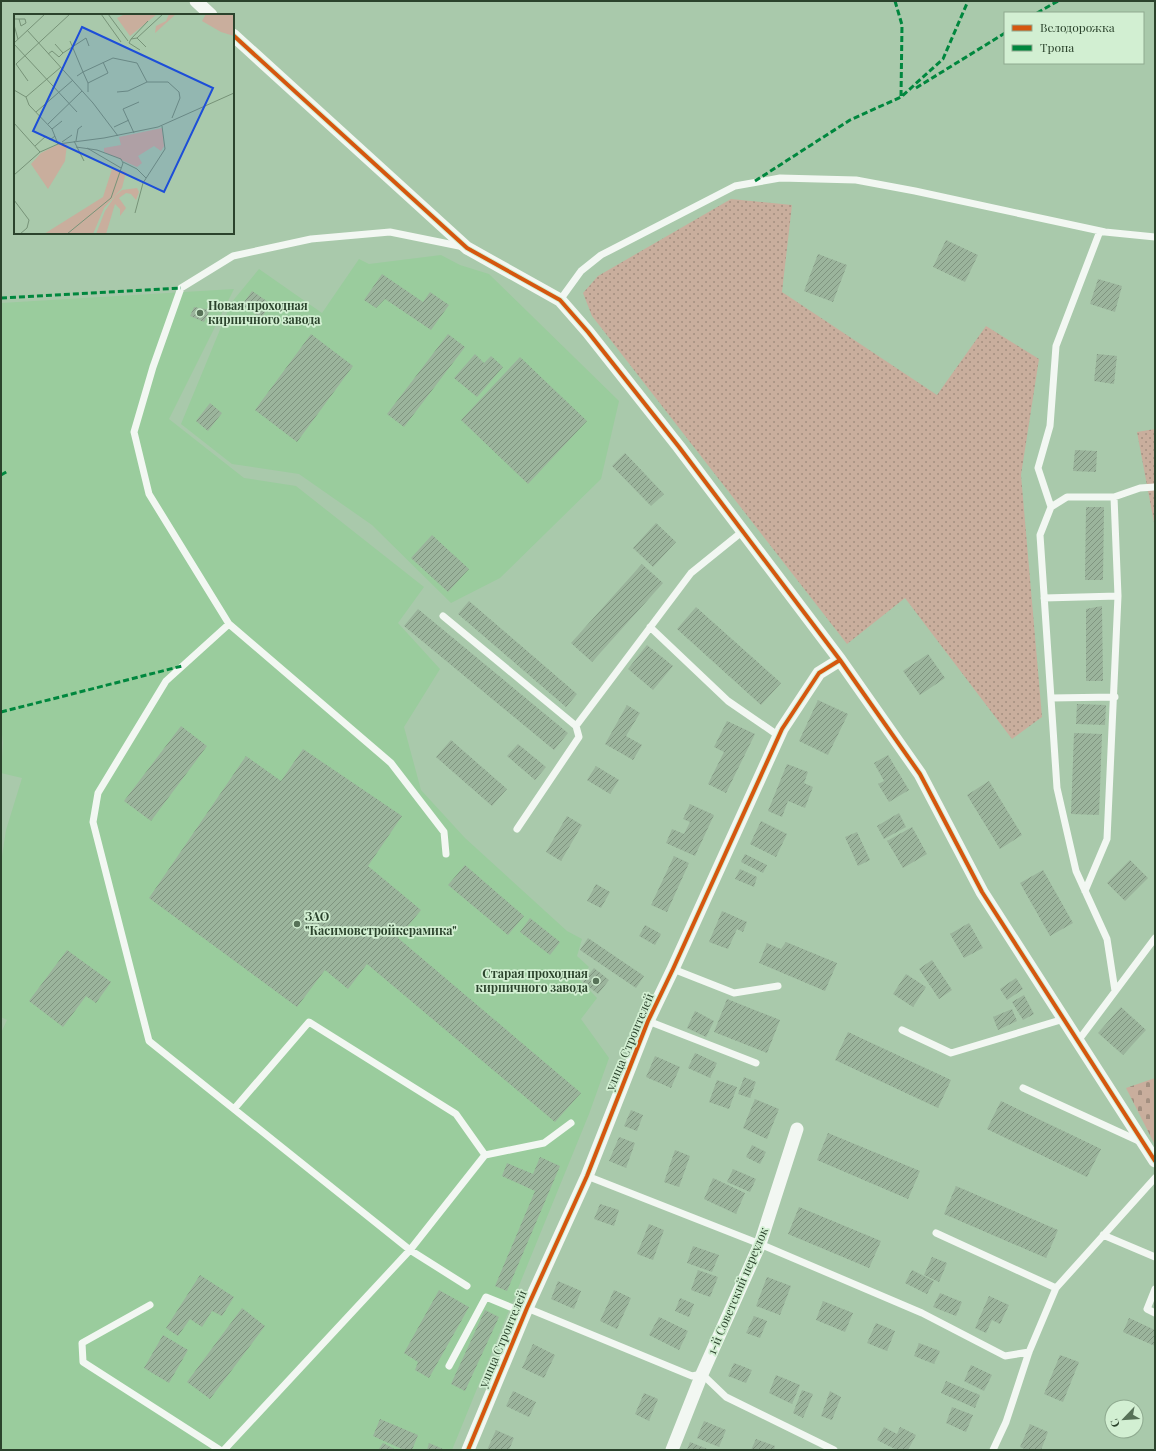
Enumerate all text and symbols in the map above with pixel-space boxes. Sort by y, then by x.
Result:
legend [1004,12,1144,64]
inset map [14,14,234,234]
text: Велодорожка [1040,19,1115,35]
text: Тропа [1040,39,1074,55]
place label: Новая проходная кирпичного завода [208,297,321,327]
marker: Новая проходная кирпичного завода [195,308,205,318]
place label: ЗАО "Касимовстройкерамика" [305,908,457,938]
marker: ЗАО "Касимовстройкерамика" [292,919,302,929]
place label: Старая проходная кирпичного завода [476,965,589,995]
marker: Старая проходная кирпичного завода [591,976,601,986]
street label: улица Строителей [601,990,657,1094]
street label: 1-й Советский переулок [703,1224,771,1357]
street label: улица Строителей [474,1287,530,1391]
north arrow [1104,1399,1144,1439]
text: С [1106,1417,1123,1430]

